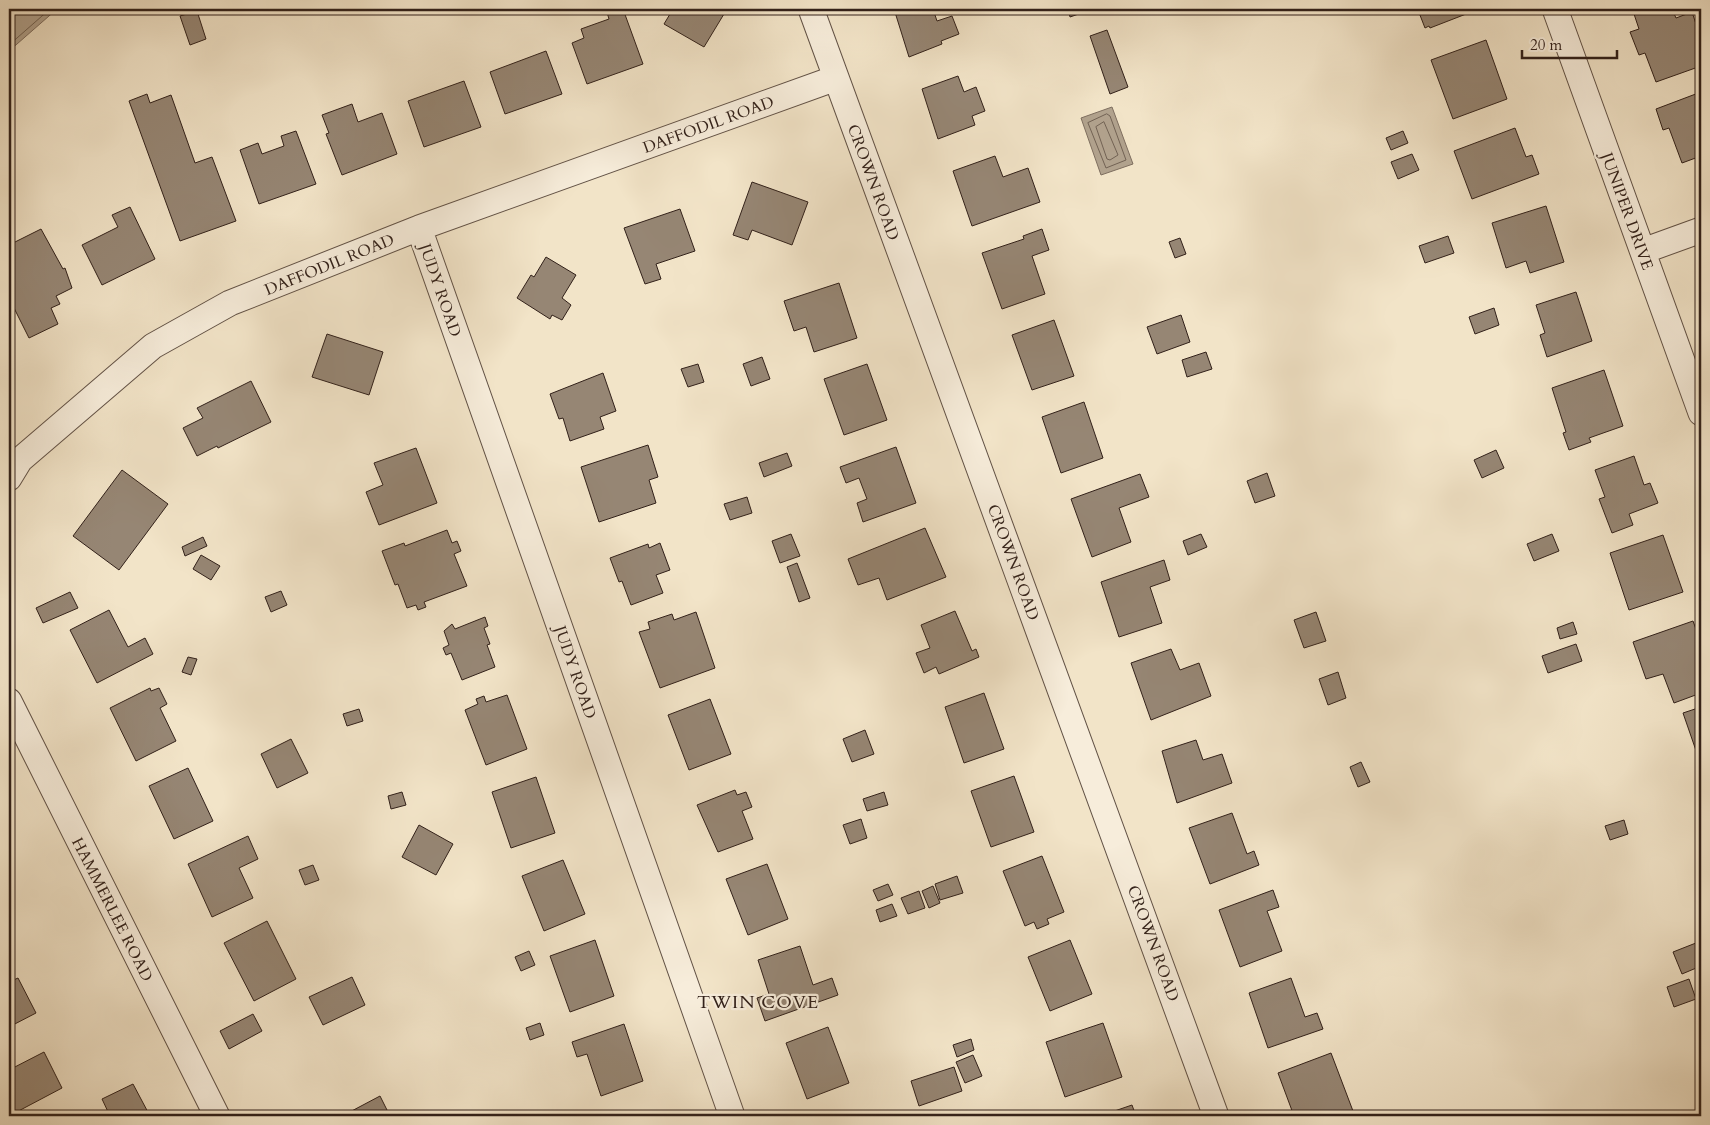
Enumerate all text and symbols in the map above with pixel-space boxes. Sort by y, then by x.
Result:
scale bar [1522,28,1618,60]
text: 20 m [1530,35,1562,55]
street label: DAFFODIL ROAD [640,91,777,159]
street label: CROWN ROAD [842,121,904,243]
street label: JUNIPER DRIVE [1595,148,1659,273]
street label: DAFFODIL ROAD [261,229,398,301]
street label: JUDY ROAD [413,239,466,340]
street label: CROWN ROAD [982,501,1044,623]
street label: JUDY ROAD [548,621,601,722]
street label: HAMMERLEE ROAD [66,834,158,985]
street label: CROWN ROAD [1122,882,1184,1004]
district label: TWIN COVE [697,990,819,1015]

